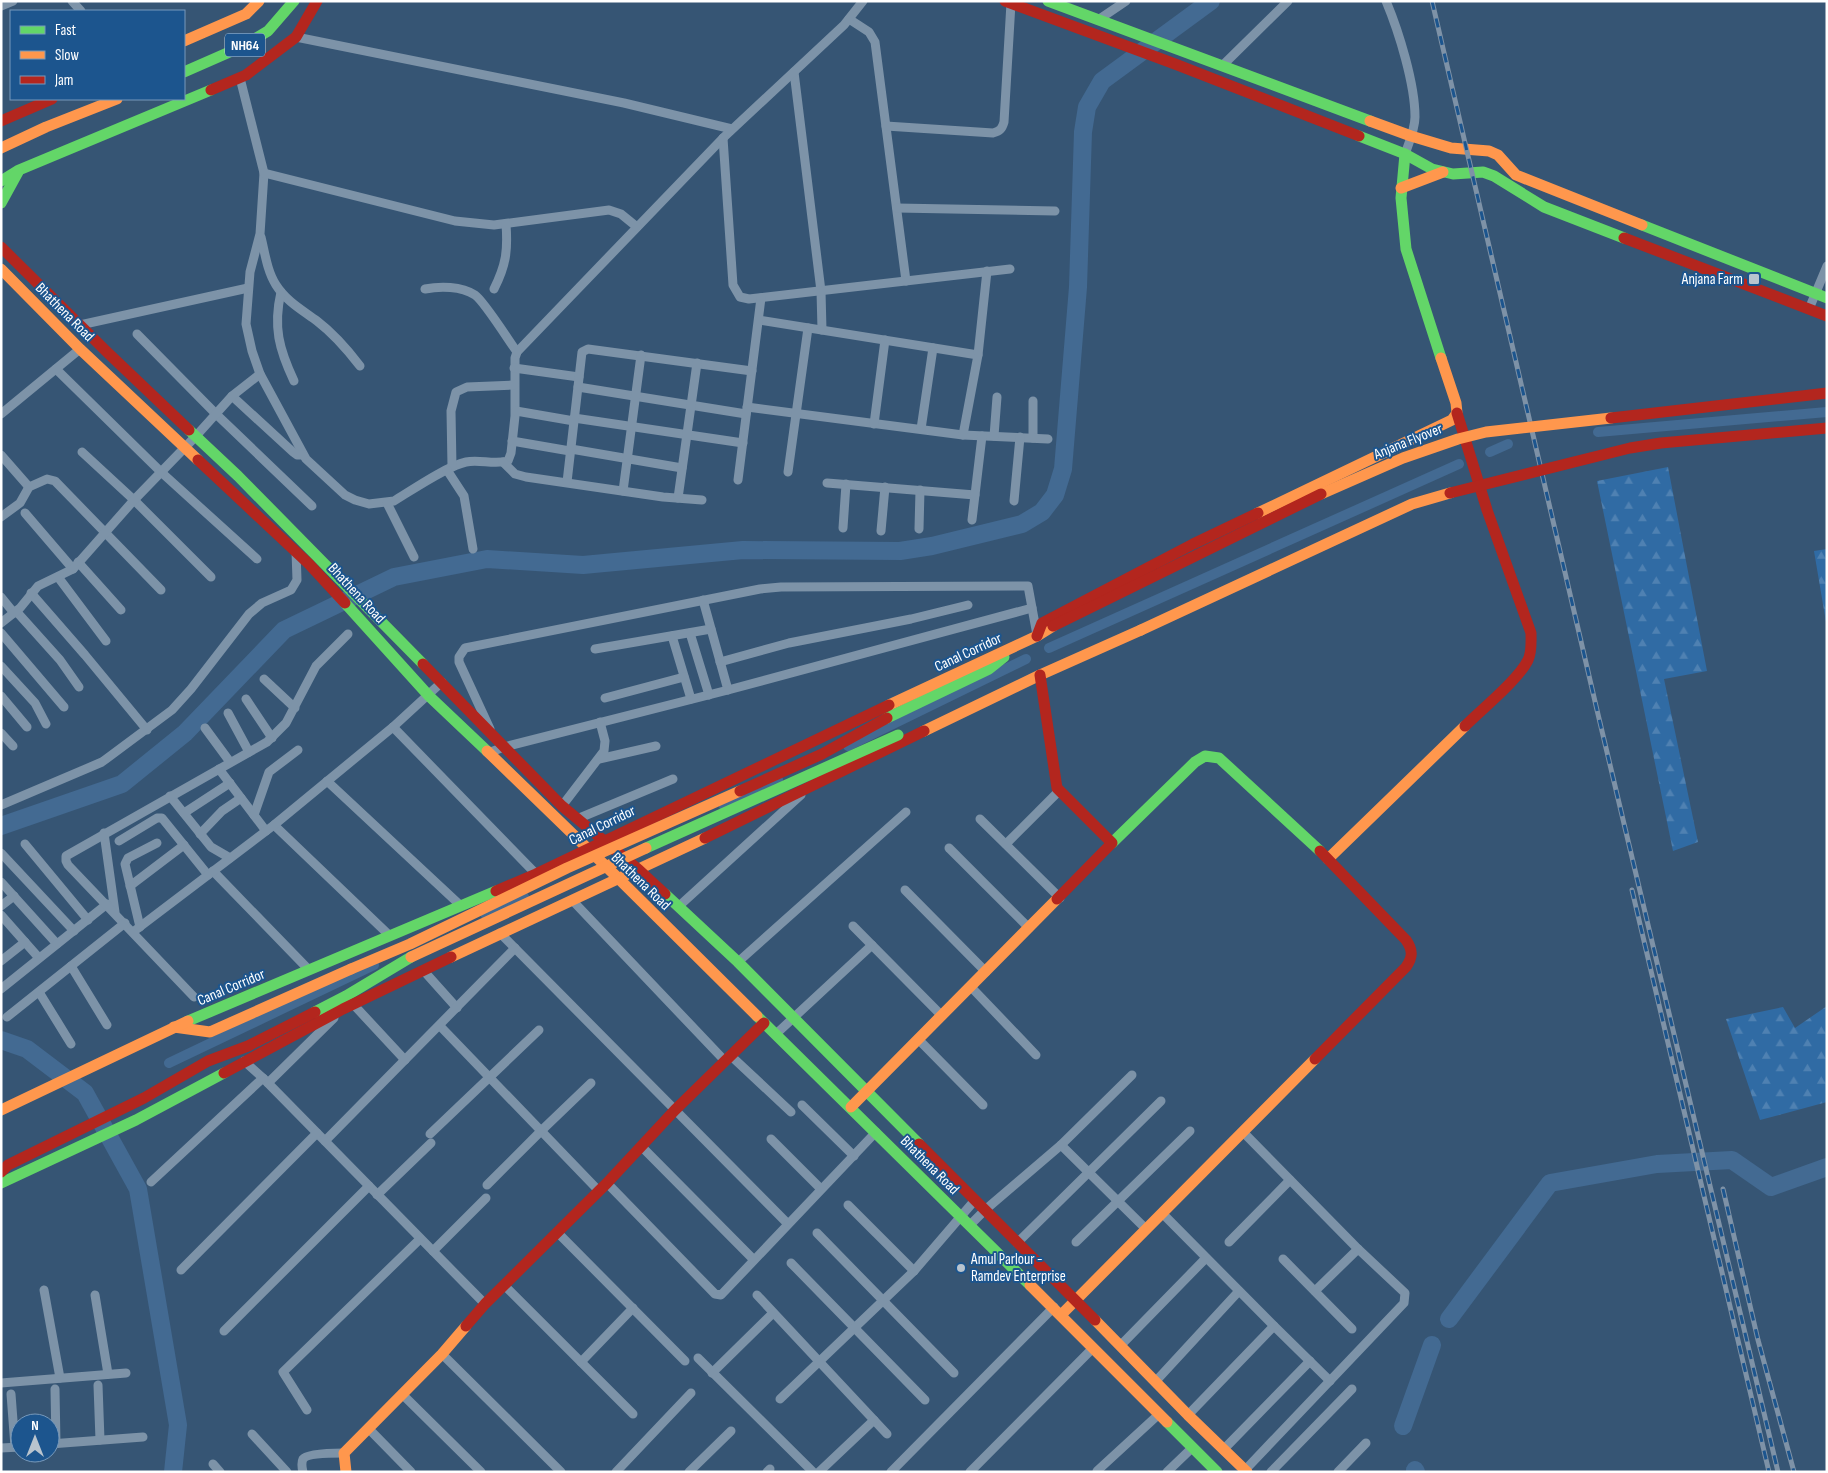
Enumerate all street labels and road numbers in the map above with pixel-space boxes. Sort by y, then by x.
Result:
road number: NH64 [225,34,265,56]
street label: Bhathena Road [31,279,98,346]
street label: Anjana Flyover [1370,419,1446,464]
street label: Bhathena Road [324,559,389,627]
street label: Canal Corridor [932,628,1005,676]
street label: Canal Corridor [566,801,639,850]
street label: Bhathena Road [607,848,674,914]
street label: Canal Corridor [194,964,269,1010]
street label: Bhathena Road [896,1132,963,1199]

